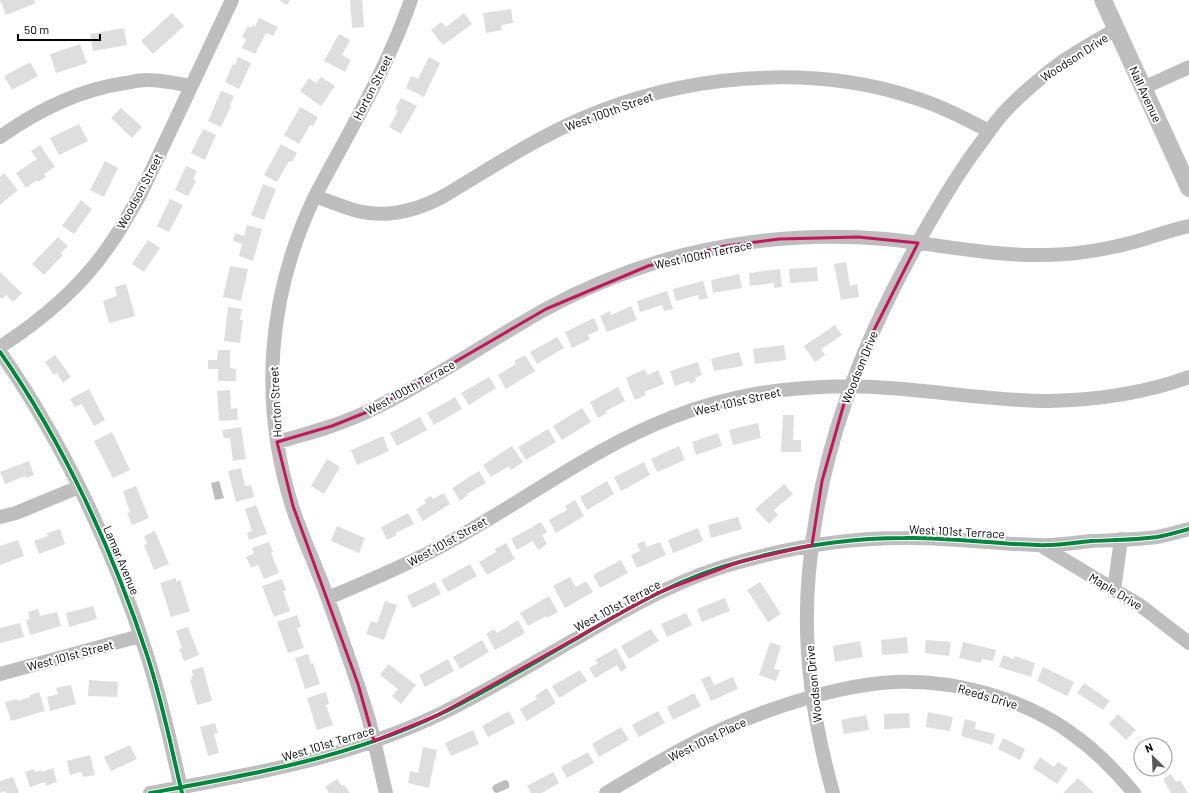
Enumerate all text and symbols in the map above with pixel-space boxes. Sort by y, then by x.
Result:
scale bar [18,16,100,42]
text: 50 m [24,22,49,36]
street label: Woodson Drive [1038,30,1110,84]
street label: Horton Street [350,52,394,122]
street label: Nall Avenue [1127,64,1165,124]
street label: West 100th Street [563,89,655,133]
street label: Woodson Street [113,151,165,231]
street label: West 100th Terrace [653,237,753,271]
street label: Woodson Drive [838,328,880,406]
street label: West 100th Terrace [363,357,457,417]
street label: Horton Street [266,366,284,438]
street label: West 101st Street [692,384,782,418]
street label: West 101st Street [405,513,489,569]
street label: West 101st Terrace [909,521,1005,541]
street label: Lamar Avenue [101,523,143,597]
street label: Maple Drive [1087,570,1145,612]
street label: West 101st Terrace [571,576,663,634]
street label: West 101st Street [25,637,115,673]
street label: Woodson Drive [802,645,824,723]
street label: Reeds Drive [956,681,1020,711]
street label: West 101st Place [666,714,748,764]
street label: West 101st Terrace [280,722,376,764]
north arrow [1133,737,1173,777]
text: N [1143,740,1155,755]

